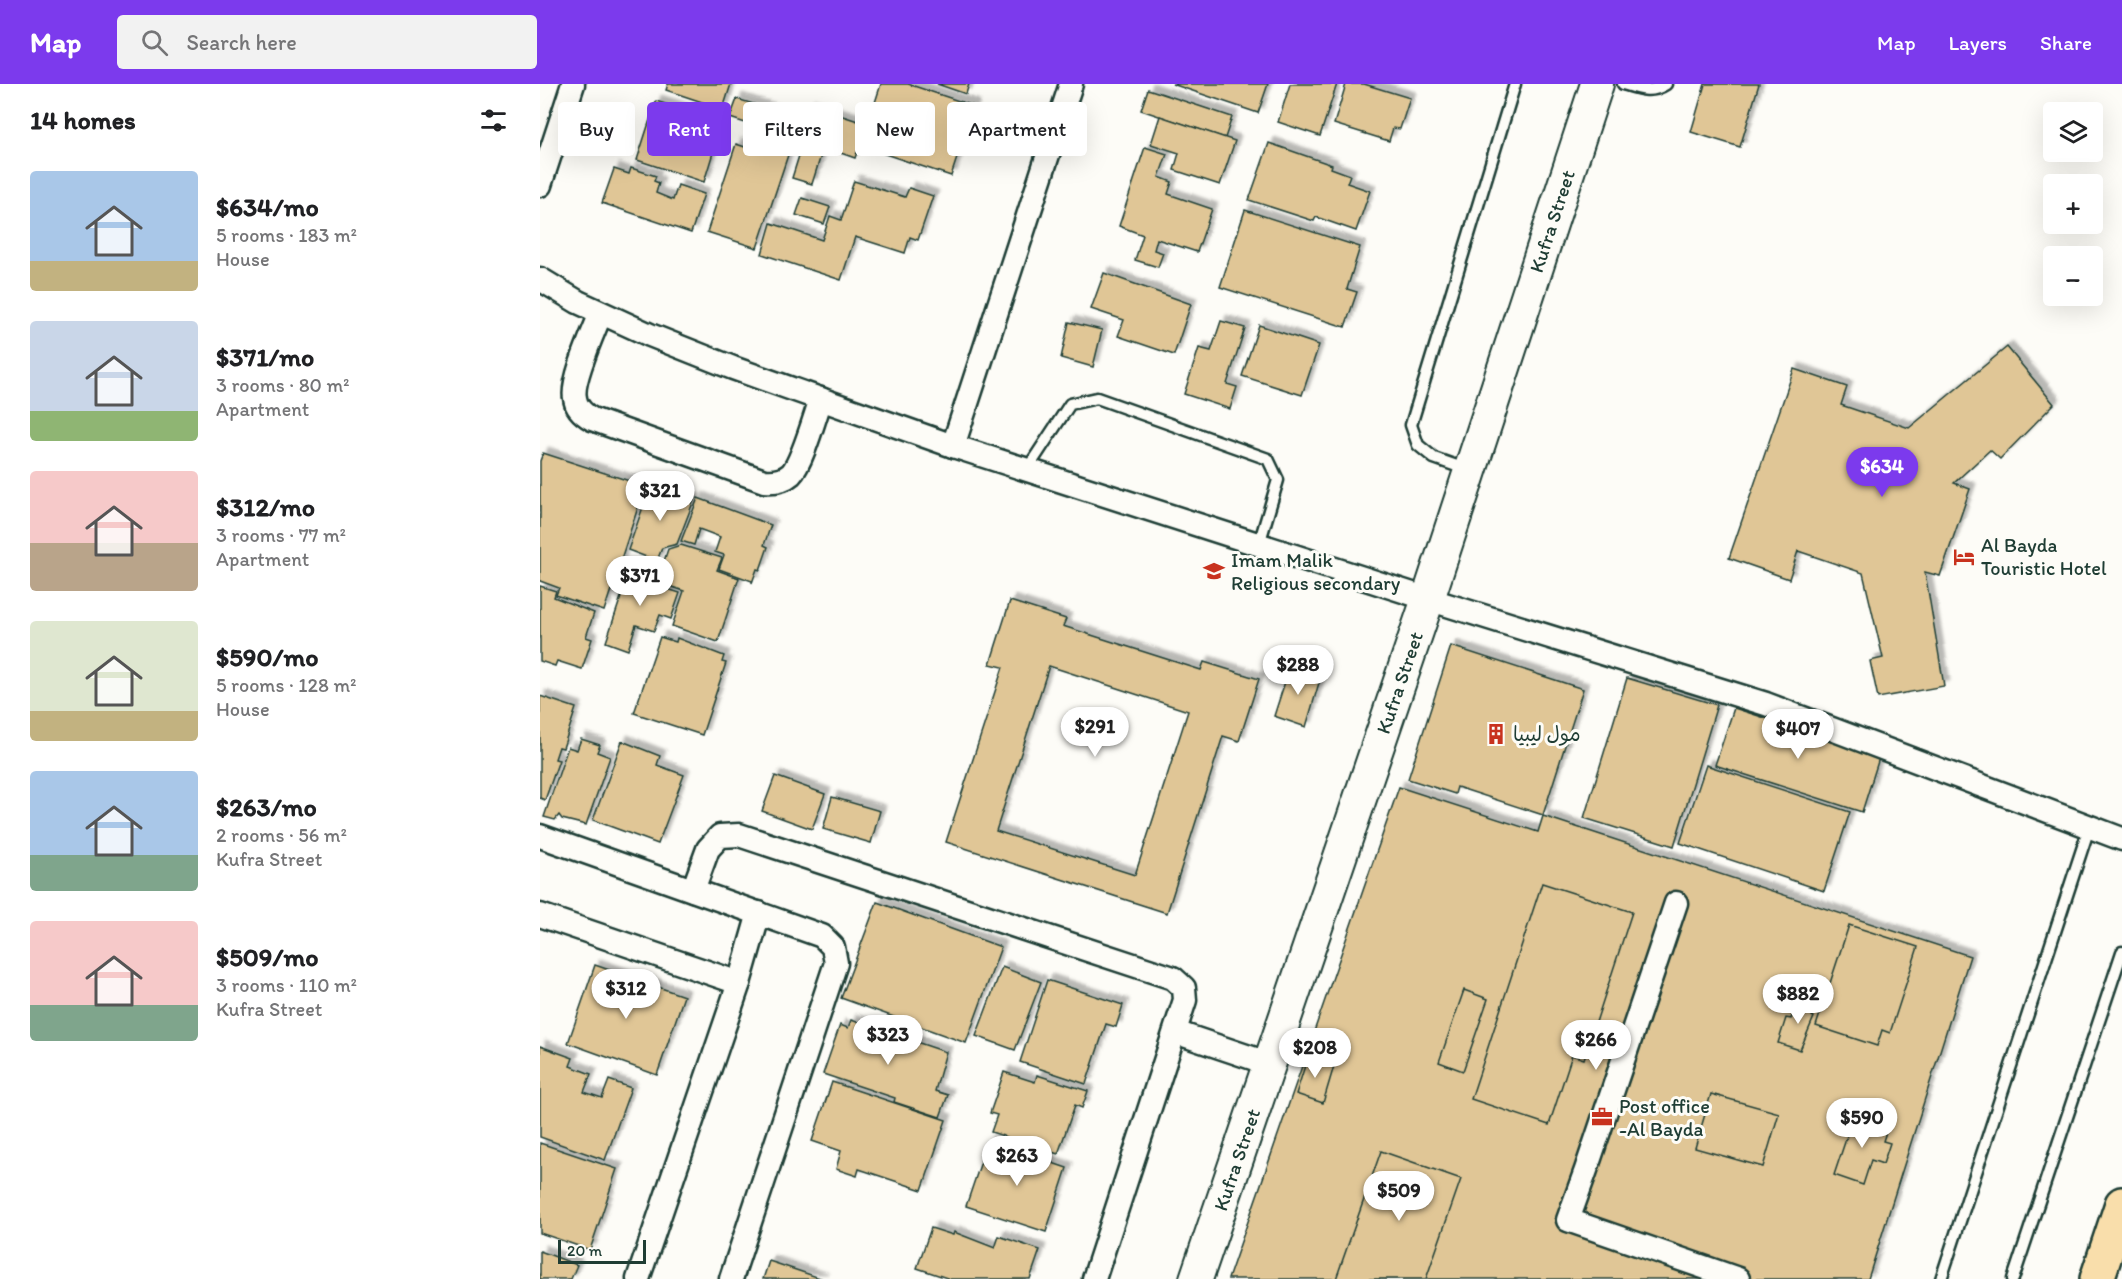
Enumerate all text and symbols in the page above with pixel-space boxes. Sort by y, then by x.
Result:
search box [117,15,537,69]
text: Map [30,25,81,59]
icon: search [138,26,171,59]
text: Search here [186,29,297,56]
text: Map [1877,30,1916,55]
text: Layers [1949,30,2007,55]
text: Share [2040,30,2092,55]
chip: Buy [558,102,635,156]
chip: Rent [647,102,731,156]
chip: Filters [743,102,843,156]
chip: New [855,102,935,156]
chip: Apartment [947,102,1087,156]
map controls [2043,102,2103,306]
button: layers [2043,102,2103,162]
text: 14 homes [30,104,136,136]
icon: filters [477,104,510,137]
street label: Kufra Street [1524,167,1580,276]
button: + [2043,174,2103,234]
text: $634/mo [216,191,319,223]
icon: home [78,195,150,267]
text: 5 rooms · 183 m² [216,223,357,247]
button: − [2043,246,2103,306]
text: House [216,247,270,271]
text: $371/mo [216,341,314,373]
icon: home [78,345,150,417]
text: 3 rooms · 80 m² [216,373,349,397]
text: Apartment [216,397,309,421]
pin: $634 [1846,447,1918,498]
text: $634 [1860,454,1904,478]
pin: $321 [624,471,696,522]
text: $321 [640,478,680,502]
text: $312/mo [216,491,315,523]
icon: home [78,495,150,567]
text: 3 rooms · 77 m² [216,523,346,547]
place label: Al Bayda Touristic Hotel [1981,533,2107,580]
hotel icon: Al Bayda Touristic Hotel [1952,545,1976,569]
text: Apartment [216,547,309,571]
place label: Imam Malik Religious secondary [1231,548,1401,595]
pin: $371 [604,556,676,607]
school or university icon: Imam Malik Religious secondary [1202,559,1226,583]
text: $371 [620,563,660,587]
street label: Kufra Street [1371,628,1428,737]
text: $590/mo [216,641,318,673]
icon: home [78,645,150,717]
pin: $288 [1262,645,1334,696]
text: $288 [1277,652,1319,676]
text: 5 rooms · 128 m² [216,673,357,697]
text: House [216,697,270,721]
pin: $291 [1059,707,1131,758]
pin: $407 [1762,709,1834,760]
text: $291 [1075,714,1115,738]
text: $407 [1776,716,1820,740]
building icon: مول ليبيا [1484,722,1508,746]
place label: مول ليبيا [1513,722,1581,746]
text: $263/mo [216,791,317,823]
icon: home [78,795,150,867]
text: 2 rooms · 56 m² [216,823,347,847]
text: Kufra Street [216,847,322,871]
text: $509/mo [216,941,318,973]
icon: home [78,945,150,1017]
pin: $312 [590,969,662,1020]
text: 3 rooms · 110 m² [216,973,357,997]
pin: $882 [1762,974,1834,1025]
text: $312 [606,976,646,1000]
text: $882 [1777,981,1819,1005]
text: Kufra Street [216,997,322,1021]
pin: $323 [852,1015,924,1066]
pin: $266 [1560,1020,1632,1071]
text: $323 [867,1022,909,1046]
text: $266 [1575,1027,1617,1051]
pin: $208 [1279,1028,1351,1079]
text: $208 [1293,1035,1337,1059]
place label: Post office -Al Bayda [1619,1094,1710,1141]
pin: $590 [1826,1098,1898,1149]
street label: Kufra Street [1208,1105,1265,1214]
office icon: Post office -Al Bayda [1590,1105,1614,1129]
text: $590 [1840,1105,1884,1129]
pin: $263 [981,1136,1053,1187]
text: $263 [996,1143,1038,1167]
pin: $509 [1363,1171,1435,1222]
text: $509 [1377,1178,1421,1202]
scale bar [558,1237,646,1264]
text: 20 m [567,1241,602,1260]

